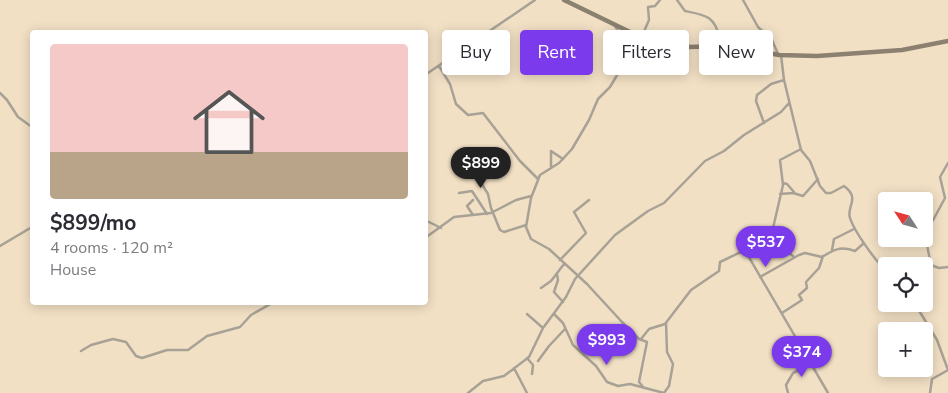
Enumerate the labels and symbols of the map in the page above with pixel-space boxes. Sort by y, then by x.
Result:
pin: $899 [451,146,511,189]
north arrow [878,192,932,248]
pin: $537 [736,226,796,268]
pin: $993 [577,324,637,366]
pin: $374 [772,336,832,378]

